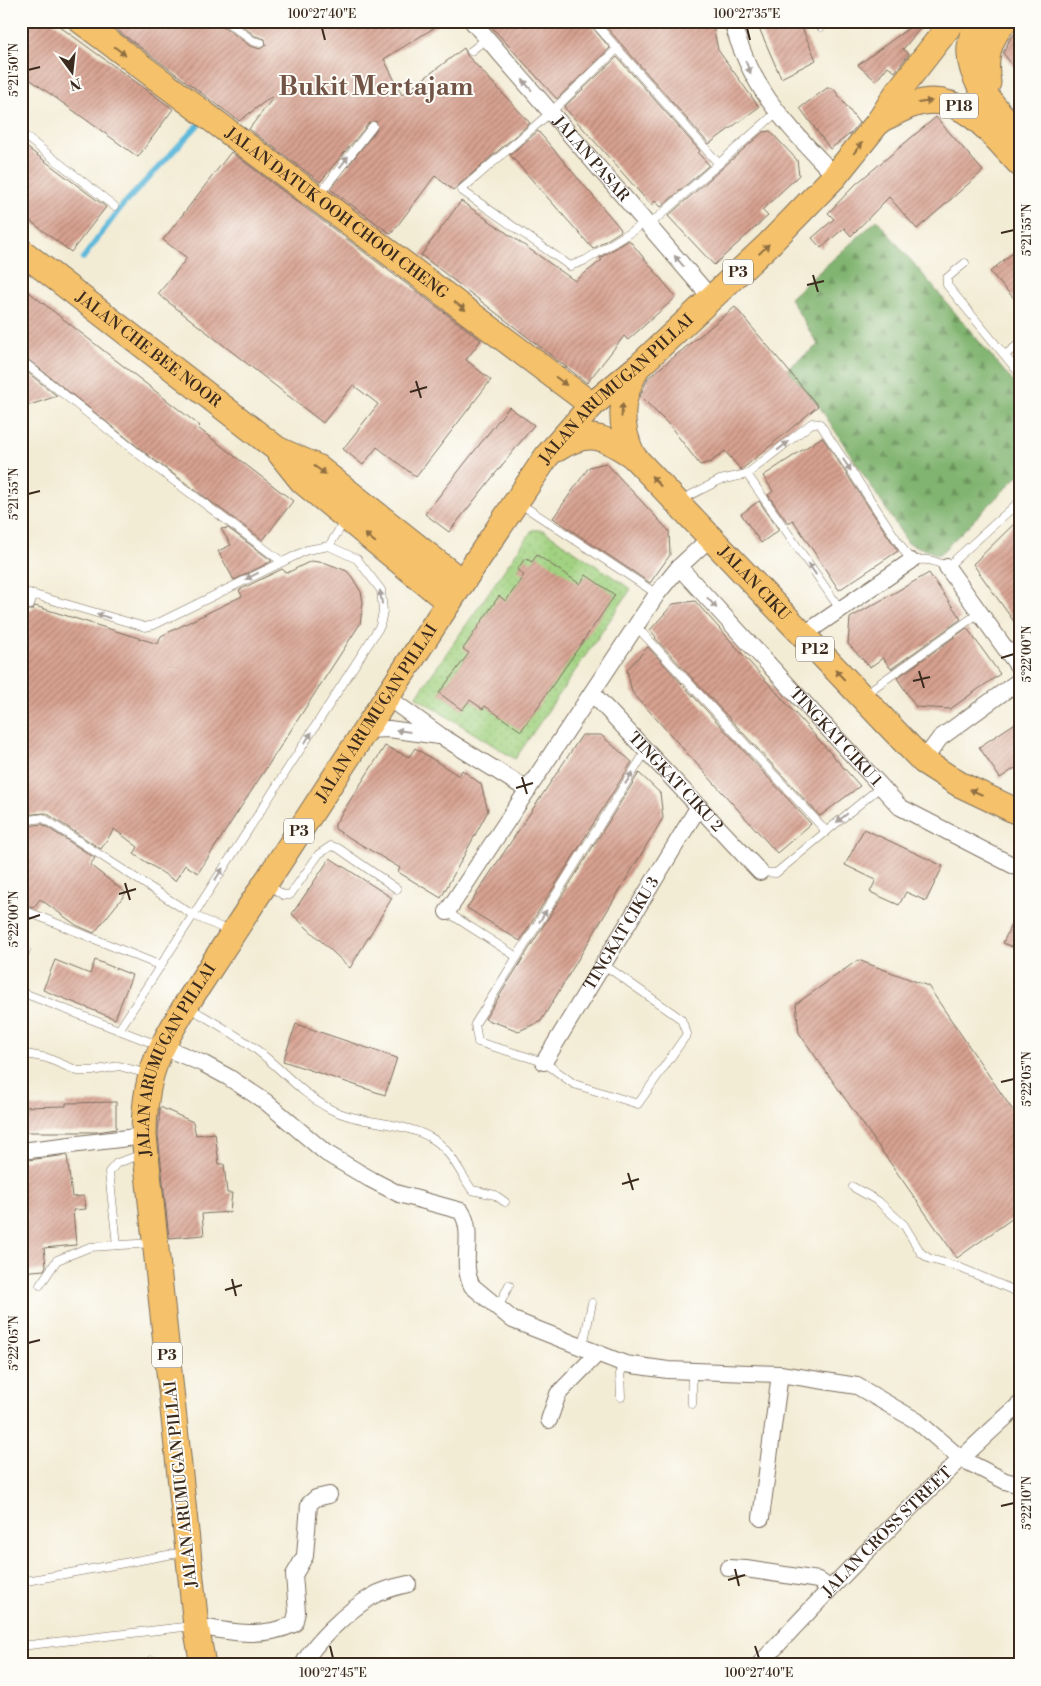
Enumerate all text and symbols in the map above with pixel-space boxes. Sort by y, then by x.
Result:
text: 100°27'40"E [288,7,356,22]
text: 100°27'35"E [714,7,780,22]
text: 5°21'50"N [7,43,22,97]
one-way arrow [113,45,126,56]
north arrow [48,48,98,98]
one-way arrow [745,60,753,74]
district label: Bukit Mertajam [278,71,474,103]
text: N [67,73,83,94]
one-way arrow [521,79,532,92]
road number: P18 [940,94,978,118]
one-way arrow [917,98,933,106]
street label: JALAN PASAR [548,111,634,206]
street label: JALAN DATUK OOH CHOOI CHENG [221,123,452,303]
one-way arrow [852,142,863,155]
one-way arrow [339,156,350,169]
text: 5°21'55"N [1020,204,1035,256]
one-way arrow [757,243,769,255]
one-way arrow [673,256,685,268]
road number: P3 [723,260,753,284]
street label: JALAN CHE BEE NOOR [71,287,226,412]
one-way arrow [453,300,466,311]
street label: JALAN ARUMUGAN PILLAI [534,310,698,469]
one-way arrow [554,376,567,387]
one-way arrow [618,402,626,418]
one-way arrow [776,441,789,452]
one-way arrow [842,458,852,472]
one-way arrow [313,465,327,475]
text: 5°21'55"N [7,468,22,520]
one-way arrow [650,476,662,488]
one-way arrow [364,533,377,544]
street label: JALAN CIKU [713,541,794,625]
one-way arrow [807,562,817,576]
one-way arrow [245,572,259,580]
one-way arrow [377,589,385,605]
one-way arrow [706,597,717,610]
one-way arrow [95,611,110,619]
street label: JALAN ARUMUGAN PILLAI [311,621,442,806]
text: 5°22'00"N [1020,625,1035,682]
road number: P12 [796,636,834,662]
one-way arrow [835,670,847,682]
street label: TINGKAT CIKU 1 [785,683,886,791]
one-way arrow [394,727,410,735]
street label: TINGKAT CIKU 2 [624,728,727,836]
one-way arrow [303,731,312,745]
one-way arrow [625,771,634,785]
one-way arrow [969,788,983,796]
one-way arrow [835,813,848,824]
road number: P3 [284,818,314,844]
one-way arrow [215,868,224,881]
street label: TINGKAT CIKU 3 [580,873,664,994]
text: 5°22'00"N [7,890,22,947]
one-way arrow [538,909,548,922]
street label: JALAN ARUMUGAN PILLAI [134,960,220,1158]
text: 5°22'05"N [1020,1051,1035,1107]
text: 5°22'05"N [7,1315,22,1371]
road number: P3 [152,1342,182,1368]
street label: JALAN ARUMUGAN PILLAI [160,1380,202,1589]
street label: JALAN CROSS STREET [817,1462,957,1602]
text: 5°22'10"N [1020,1476,1035,1530]
text: 100°27'45"E [299,1666,367,1681]
text: 100°27'40"E [725,1666,793,1681]

